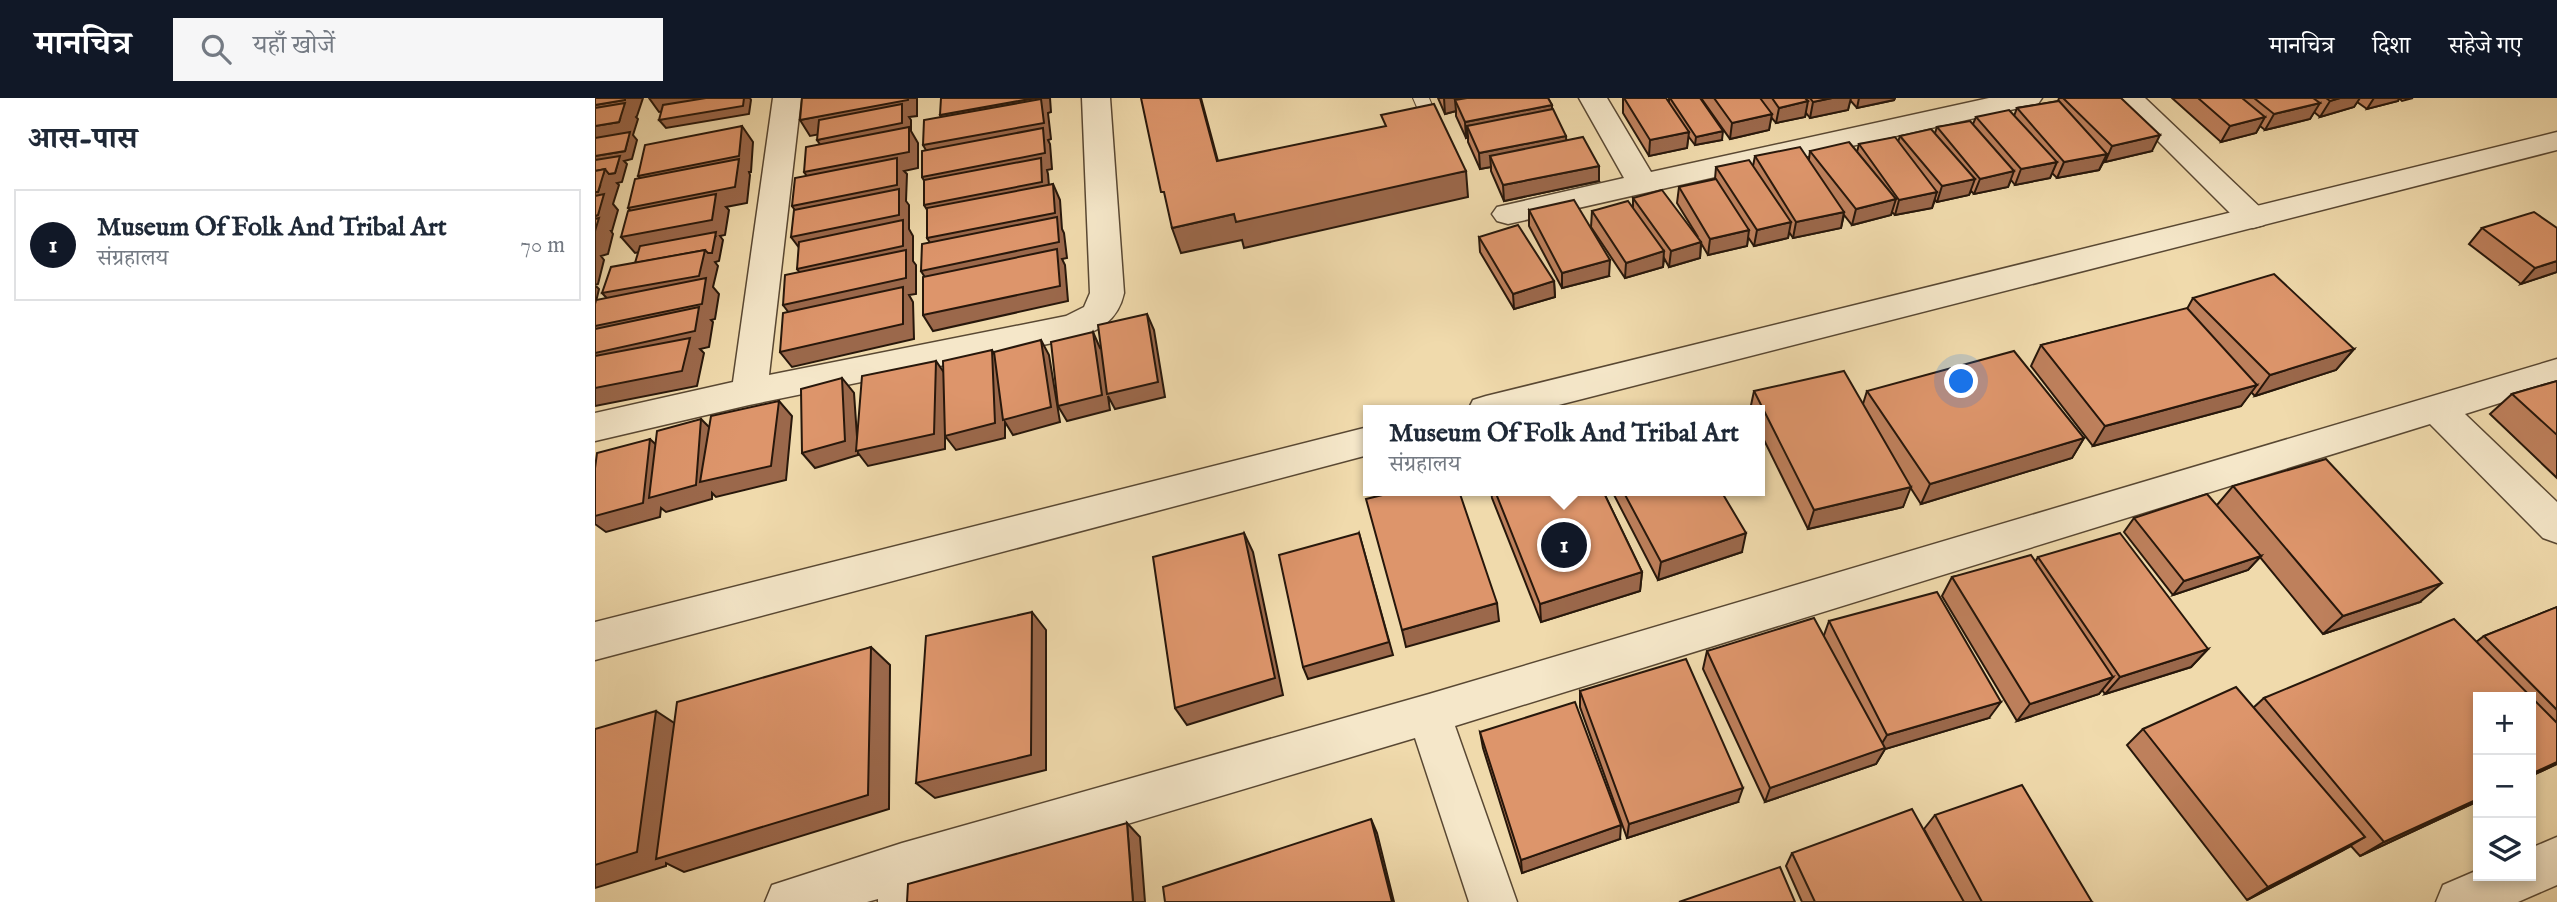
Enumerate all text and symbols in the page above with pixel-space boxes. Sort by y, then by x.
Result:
search box [173,18,663,81]
text: मानचित्र [35,24,131,66]
text: यहाँ खोजें [253,29,335,62]
icon: search [197,30,235,68]
text: मानचित्र [2269,31,2334,62]
text: दिशा [2372,31,2411,62]
text: सहेजे गए [2449,31,2522,62]
text: आस-पास [28,121,137,159]
text: Museum Of Folk And Tribal Art [97,211,447,244]
text: 1 [49,231,57,260]
text: 70 m [520,231,565,260]
text: संग्रहालय [97,244,168,273]
your location [1944,364,1978,398]
popup [1363,405,1765,496]
text: Museum Of Folk And Tribal Art [1389,417,1739,450]
text: संग्रहालय [1389,450,1460,479]
pin: 1 [1541,519,1587,571]
map controls [2473,692,2536,881]
button: + [2473,692,2536,755]
button: − [2473,755,2536,818]
button: layers [2473,818,2536,881]

